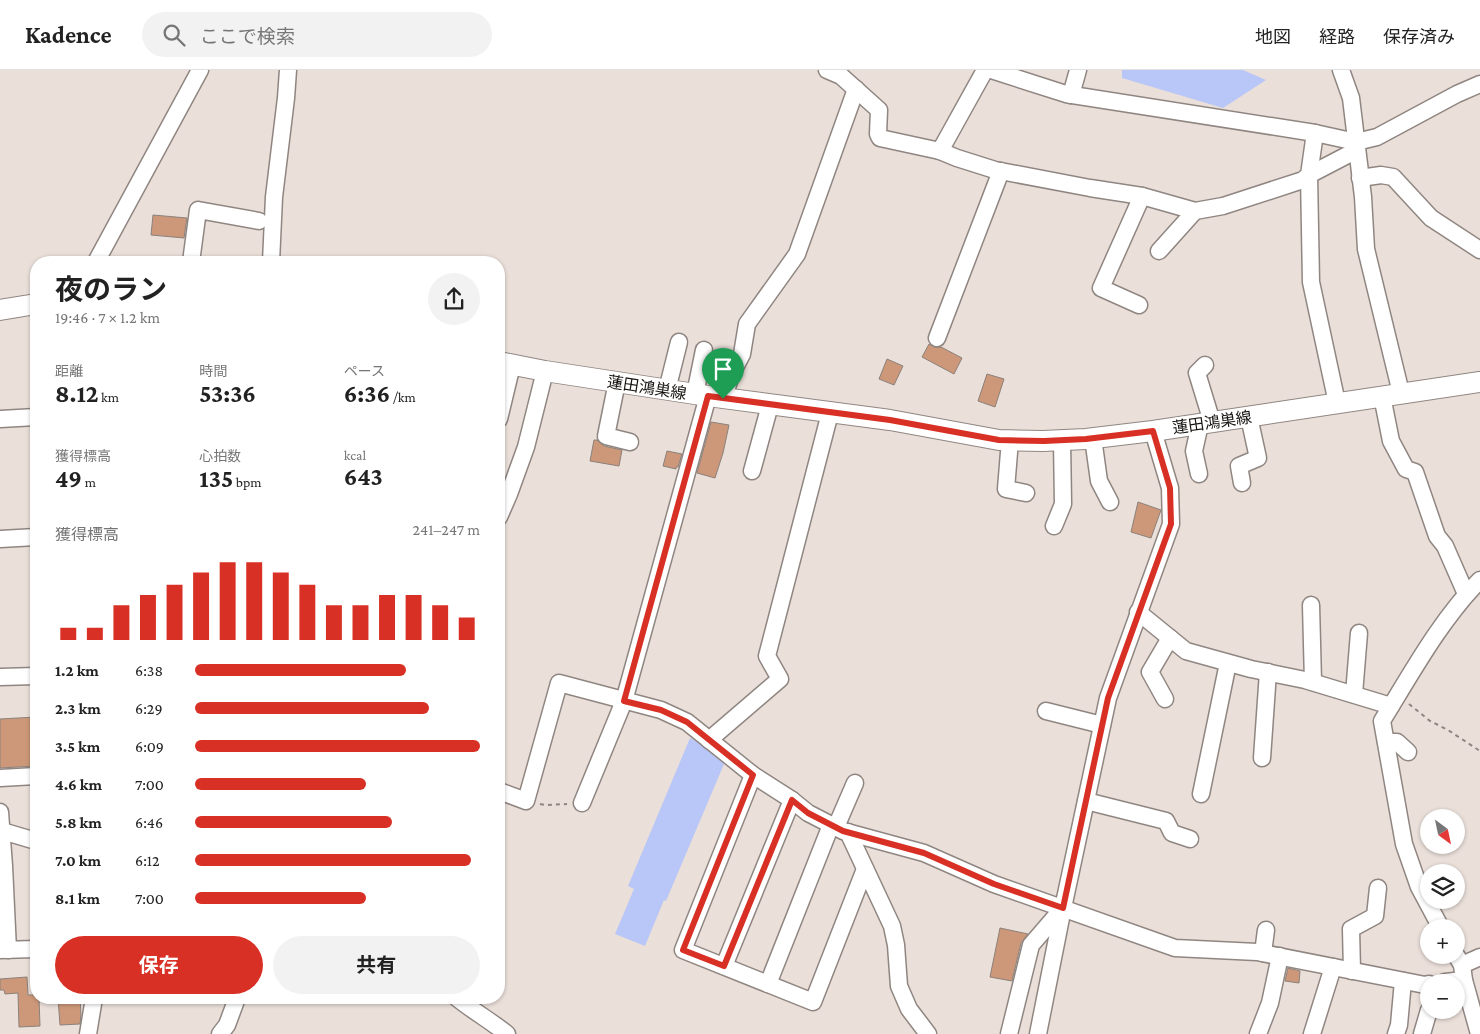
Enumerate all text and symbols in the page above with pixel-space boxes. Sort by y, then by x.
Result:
search box [142,12,492,57]
text: Kadence [25,21,112,48]
icon: search [160,21,188,49]
text: ここで検索 [200,26,295,47]
text: 地図 [1255,27,1291,47]
text: 経路 [1319,27,1355,47]
text: 保存済み [1383,27,1455,47]
button: share [428,273,480,325]
text: 夜のラン [55,274,167,305]
text: 19:46 · 7 × 1.2 km [55,309,160,326]
pin [702,348,744,399]
icon: arrive [709,355,737,383]
text: 距離 [55,363,83,379]
text: 時間 [199,363,227,379]
text: ペース [344,363,385,379]
street label: 蓮田鴻巣線 [606,373,688,402]
text: 8.12 [55,380,98,407]
text: 53:36 [199,380,256,407]
text: 6:36 [344,380,390,407]
text: km [98,389,119,405]
text: /km [390,389,416,405]
street label: 蓮田鴻巣線 [1171,409,1253,436]
text: kcal [344,447,366,463]
text: 獲得標高 [55,448,111,464]
text: 心拍数 [199,448,241,464]
text: 643 [344,463,383,490]
text: 49 [55,465,82,492]
text: 135 [199,465,233,492]
text: m [82,474,96,490]
text: bpm [233,474,262,490]
text: 241–247 m [412,521,480,538]
text: 獲得標高 [55,526,119,543]
text: 1.2 km [55,662,99,679]
text: 6:38 [135,662,163,679]
text: 2.3 km [55,700,101,717]
text: 6:29 [135,700,163,717]
text: 3.5 km [55,738,100,755]
text: 6:09 [135,738,164,755]
text: 4.6 km [55,776,102,793]
text: 7:00 [135,776,164,793]
north arrow [1420,809,1465,854]
map controls [1420,809,1465,1019]
text: 5.8 km [55,814,102,831]
text: 6:46 [135,814,163,831]
text: 7.0 km [55,852,101,869]
text: 6:12 [135,852,160,869]
button: layers [1420,864,1465,909]
text: 8.1 km [55,890,100,907]
text: 7:00 [135,890,164,907]
button: + [1420,919,1465,964]
button: 保存 [55,936,263,994]
button: 共有 [273,936,480,994]
button: − [1420,974,1465,1019]

